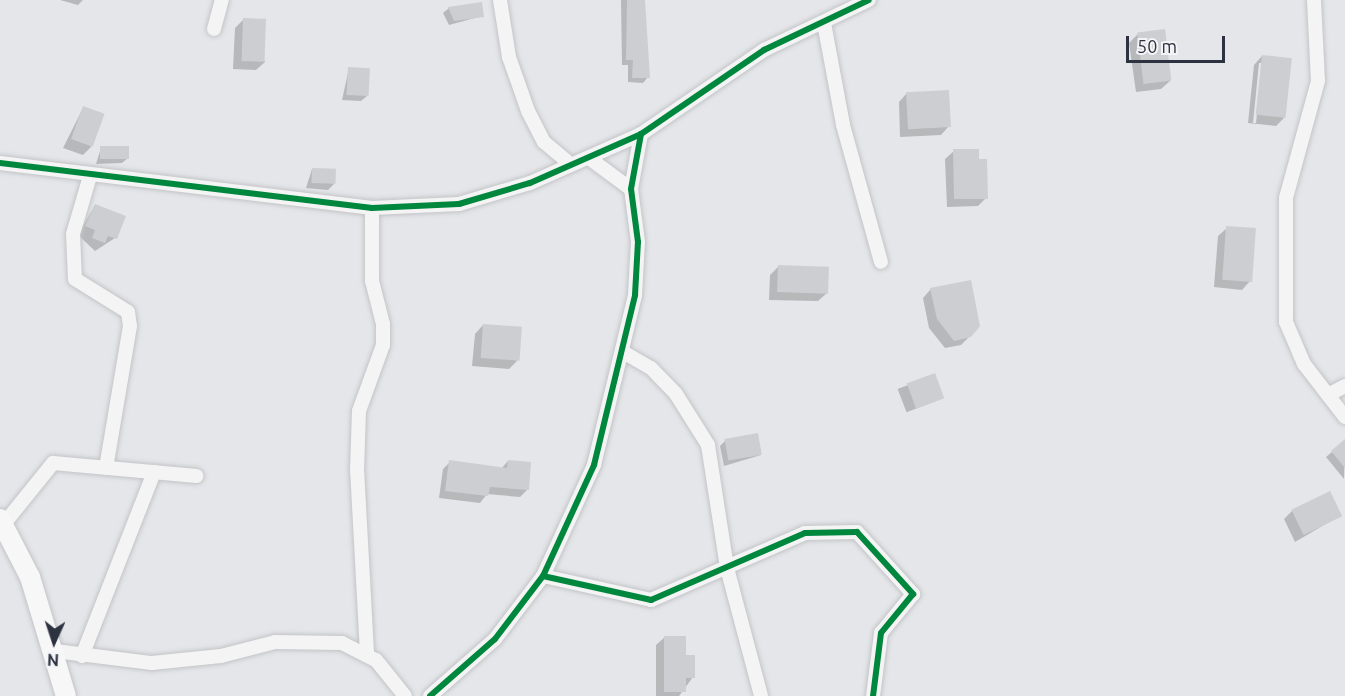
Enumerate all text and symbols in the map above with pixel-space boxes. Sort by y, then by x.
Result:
scale bar [1129,24,1228,62]
text: 50 m [1137,36,1177,56]
north arrow [24,612,84,672]
text: N [47,651,59,669]

